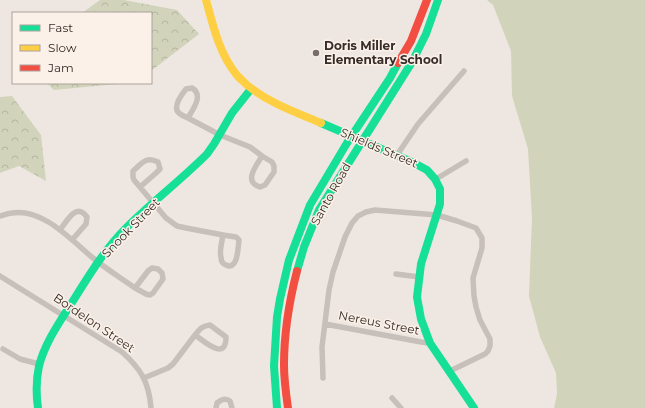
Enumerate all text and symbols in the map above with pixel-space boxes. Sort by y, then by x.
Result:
legend [12,12,152,84]
text: Fast [48,20,73,35]
place label: Doris Miller Elementary School [324,38,442,67]
text: Slow [48,40,77,55]
marker: Doris Miller Elementary School [311,48,321,58]
text: Jam [47,60,74,75]
street label: Shields Street [338,124,420,171]
street label: Santo Road [307,160,354,228]
street label: Snook Street [98,195,163,261]
street label: Bordelon Street [51,290,138,355]
street label: Nereus Street [337,307,421,338]

